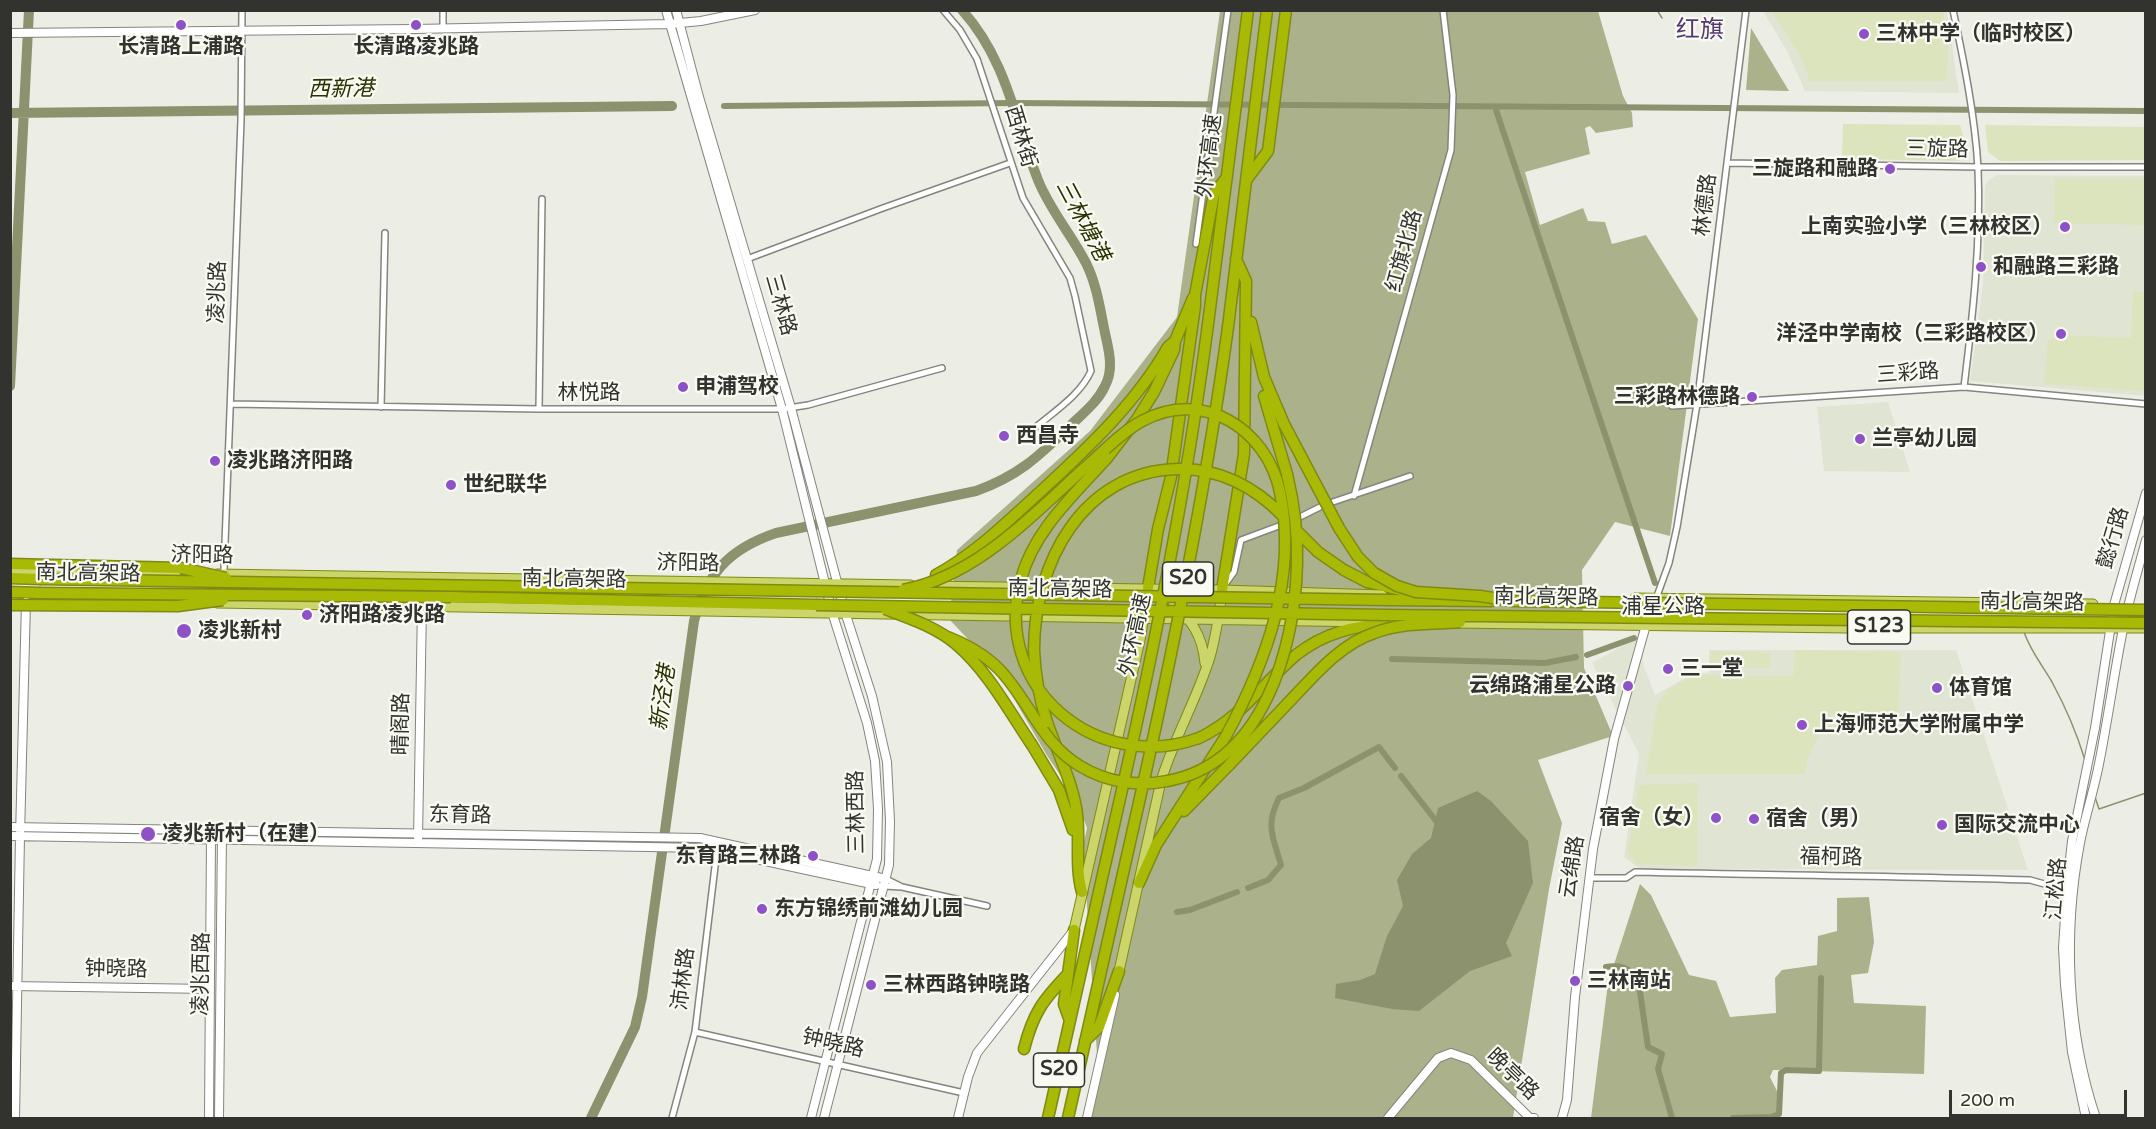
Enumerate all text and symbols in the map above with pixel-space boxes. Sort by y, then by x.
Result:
district label: 红旗 [1676,17,1724,45]
marker: 长清路上浦路 [174,18,188,32]
marker: 长清路凌兆路 [409,18,423,32]
place label: 三林中学（临时校区） [1876,21,2086,47]
marker: 三林中学（临时校区） [1857,27,1871,41]
place label: 长清路上浦路 [118,34,244,60]
place label: 长清路凌兆路 [353,34,479,60]
water label: 西新港 [308,76,374,104]
street label: 西林街 [999,103,1041,171]
street label: 外环高速 [1192,113,1228,199]
street label: 三旋路 [1905,137,1969,163]
place label: 三旋路和融路 [1752,156,1878,182]
marker: 三旋路和融路 [1883,162,1897,176]
street label: 林德路 [1690,172,1722,238]
water label: 三林塘港 [1050,176,1114,266]
street label: 红旗北路 [1382,207,1428,295]
place label: 上南实验小学（三林校区） [1801,214,2053,240]
marker: 上南实验小学（三林校区） [2058,220,2072,234]
place label: 和融路三彩路 [1993,254,2119,280]
street label: 凌兆路 [204,260,232,324]
marker: 和融路三彩路 [1974,260,1988,274]
street label: 三林路 [759,271,801,339]
place label: 洋泾中学南校（三彩路校区） [1776,321,2049,347]
marker: 洋泾中学南校（三彩路校区） [2054,327,2068,341]
street label: 三彩路 [1876,359,1940,389]
place label: 申浦驾校 [695,374,779,400]
street label: 林悦路 [558,380,620,406]
marker: 申浦驾校 [676,380,690,394]
place label: 三彩路林德路 [1614,384,1740,410]
marker: 三彩路林德路 [1745,390,1759,404]
place label: 西昌寺 [1016,423,1079,449]
place label: 兰亭幼儿园 [1872,426,1977,452]
marker: 西昌寺 [997,429,1011,443]
marker: 兰亭幼儿园 [1853,432,1867,446]
place label: 凌兆路济阳路 [227,448,353,474]
marker: 凌兆路济阳路 [208,454,222,468]
place label: 世纪联华 [463,472,547,498]
marker: 世纪联华 [444,478,458,492]
street label: 懿行路 [2093,504,2135,572]
street label: 济阳路 [170,543,234,569]
street label: 济阳路 [656,551,720,577]
street label: 南北高架路 [35,560,141,588]
road number: S20 [1162,562,1214,596]
street label: 南北高架路 [521,566,627,594]
street label: 南北高架路 [1007,576,1113,604]
street label: 南北高架路 [1493,584,1599,612]
street label: 南北高架路 [1979,589,2085,617]
street label: 外环高速 [1115,591,1157,679]
street label: 浦星公路 [1621,594,1705,620]
place label: 济阳路凌兆路 [319,602,445,628]
marker: 济阳路凌兆路 [300,608,314,622]
road number: S123 [1848,610,1910,644]
place label: 凌兆新村 [198,618,282,644]
marker: 凌兆新村 [175,622,193,640]
place label: 三一堂 [1680,656,1743,682]
marker: 三一堂 [1661,662,1675,676]
water label: 新泾港 [646,663,682,733]
place label: 云绵路浦星公路 [1469,673,1616,699]
place label: 体育馆 [1949,675,2012,701]
marker: 云绵路浦星公路 [1621,679,1635,693]
marker: 体育馆 [1930,681,1944,695]
street label: 晴阁路 [389,692,415,756]
place label: 上海师范大学附属中学 [1814,712,2024,738]
marker: 上海师范大学附属中学 [1795,718,1809,732]
street label: 三林西路 [844,770,870,854]
street label: 东育路 [428,803,492,829]
place label: 宿舍（女） [1599,805,1704,831]
place label: 宿舍（男） [1766,806,1871,832]
marker: 宿舍（女） [1709,811,1723,825]
marker: 宿舍（男） [1747,812,1761,826]
place label: 国际交流中心 [1954,812,2080,838]
marker: 国际交流中心 [1935,818,1949,832]
place label: 凌兆新村（在建） [162,821,330,847]
marker: 凌兆新村（在建） [139,825,157,843]
street label: 云绵路 [1556,834,1590,900]
place label: 东育路三林路 [675,843,801,869]
street label: 福柯路 [1799,845,1863,871]
marker: 东育路三林路 [806,849,820,863]
street label: 江松路 [2042,857,2072,921]
place label: 东方锦绣前滩幼儿园 [774,896,963,922]
marker: 东方锦绣前滩幼儿园 [755,902,769,916]
street label: 凌兆西路 [189,932,215,1016]
street label: 沛林路 [668,946,700,1012]
street label: 钟晓路 [84,957,148,983]
place label: 三林南站 [1587,968,1671,994]
place label: 三林西路钟晓路 [883,972,1030,998]
marker: 三林南站 [1568,974,1582,988]
marker: 三林西路钟晓路 [864,978,878,992]
street label: 钟晓路 [799,1025,867,1063]
street label: 晚亭路 [1481,1044,1543,1106]
road number: S20 [1034,1053,1084,1087]
scale bar [1952,1078,2130,1116]
text: 200 m [1960,1089,2015,1111]

